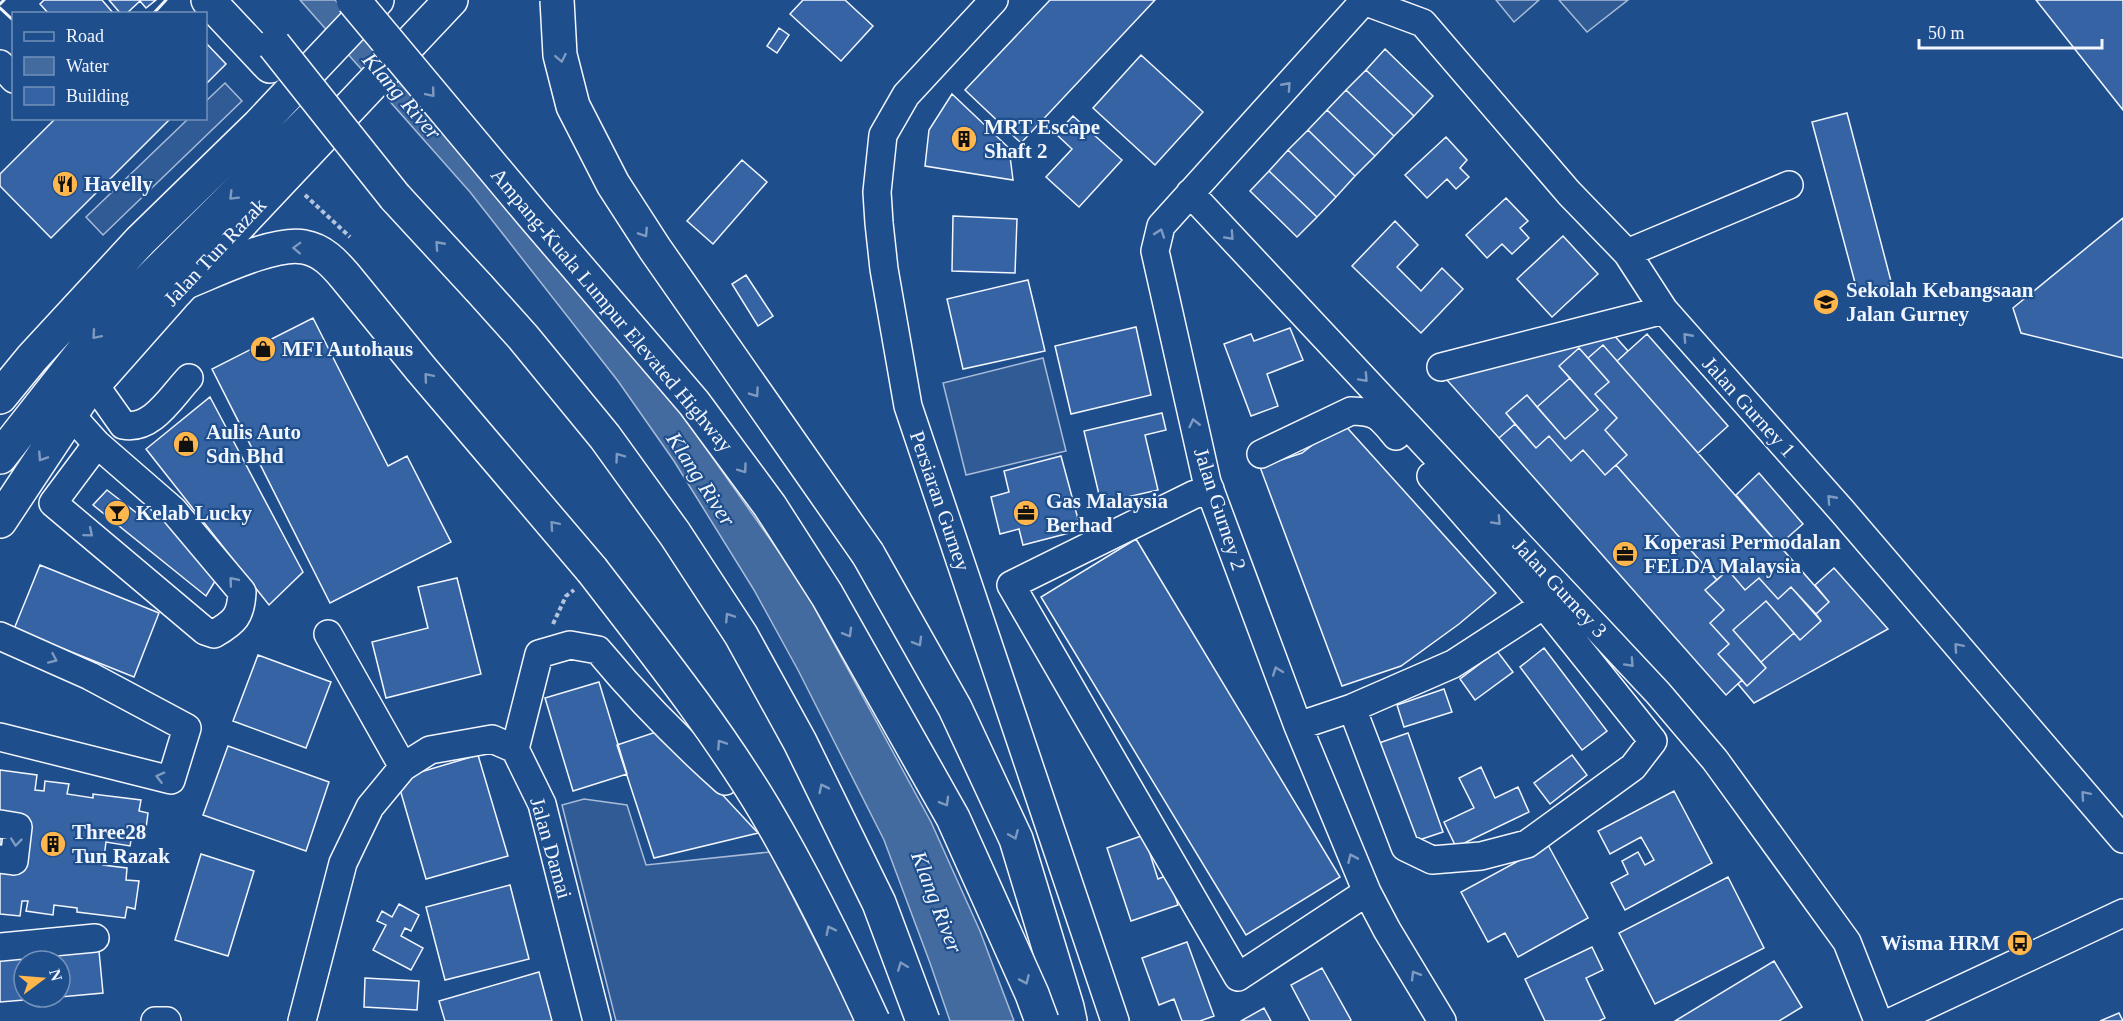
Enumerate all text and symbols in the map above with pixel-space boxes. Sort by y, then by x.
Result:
legend [12,12,207,120]
scale bar [1919,12,2102,50]
text: 50 m [1928,23,1965,43]
text: Road [66,26,104,46]
water label: Klang River [357,47,447,145]
one-way arrow [554,53,567,63]
text: Water [66,56,109,76]
one-way arrow [1280,82,1291,93]
text: Building [66,86,129,106]
one-way arrow [424,86,435,97]
place label: MRT Escape Shaft 2 [984,115,1100,163]
building icon: MRT Escape Shaft 2 [949,124,979,154]
street label: Ampang-Kuala Lumpur Elevated Highway [486,163,738,457]
restaurant icon: Havelly [50,169,80,199]
place label: Havelly [84,172,153,196]
one-way arrow [229,189,240,200]
street label: Jalan Tun Razak [159,193,271,311]
one-way arrow [637,227,649,237]
one-way arrow [1153,228,1165,239]
one-way arrow [1223,229,1234,240]
one-way arrow [292,241,301,254]
one-way arrow [435,241,446,252]
place label: Sekolah Kebangsaan Jalan Gurney [1846,278,2034,326]
school or university icon: Sekolah Kebangsaan Jalan Gurney [1811,287,1841,317]
one-way arrow [93,329,104,340]
one-way arrow [1684,333,1695,344]
shop icon: MFI Autohaus [248,334,278,364]
place label: MFI Autohaus [282,337,413,361]
street label: Jalan Gurney 1 [1698,352,1800,462]
one-way arrow [1357,372,1368,382]
one-way arrow [424,373,435,384]
one-way arrow [748,386,759,397]
one-way arrow [1188,418,1201,428]
place label: Aulis Auto Sdn Bhd [206,420,301,468]
water label: Klang River [661,427,741,531]
street label: Persiaran Gurney [905,428,975,575]
shop icon: Aulis Auto Sdn Bhd [171,429,201,459]
street label: Jalan Gurney 2 [1189,445,1251,573]
one-way arrow [39,450,50,461]
one-way arrow [615,452,626,463]
one-way arrow [735,463,746,474]
place label: Gas Malaysia Berhad [1046,489,1168,537]
one-way arrow [1827,495,1838,506]
bar icon: Kelab Lucky [102,498,132,528]
office icon: Gas Malaysia Berhad [1011,498,1041,528]
place label: Kelab Lucky [136,501,253,525]
one-way arrow [1490,514,1501,524]
one-way arrow [551,521,562,532]
one-way arrow [82,526,93,537]
place label: Koperasi Permodalan FELDA Malaysia [1644,530,1841,578]
street label: Jalan Gurney 3 [1508,533,1612,643]
office icon: Koperasi Permodalan FELDA Malaysia [1610,539,1640,569]
one-way arrow [229,577,240,588]
one-way arrow [725,613,736,624]
one-way arrow [841,627,852,637]
one-way arrow [910,635,922,646]
one-way arrow [1954,643,1965,653]
one-way arrow [47,652,58,664]
one-way arrow [1623,656,1634,667]
one-way arrow [1272,666,1285,677]
one-way arrow [717,740,728,751]
one-way arrow [155,772,165,785]
one-way arrow [818,784,830,795]
one-way arrow [2081,791,2092,802]
street label: Jalan Damai [525,795,577,902]
one-way arrow [937,796,949,806]
place label: Three28 Tun Razak [72,820,170,868]
one-way arrow [1007,828,1019,839]
building icon: Three28 Tun Razak [38,829,68,859]
one-way arrow [10,837,23,846]
water label: Klang River [906,847,968,957]
one-way arrow [1347,854,1359,865]
one-way arrow [826,926,837,936]
bus stop icon: Wisma HRM [2005,928,2035,958]
place label: Wisma HRM [1881,931,2000,955]
north arrow [12,949,72,1009]
one-way arrow [897,961,910,972]
text: N [46,967,66,983]
one-way arrow [1410,971,1422,981]
one-way arrow [1018,973,1030,984]

